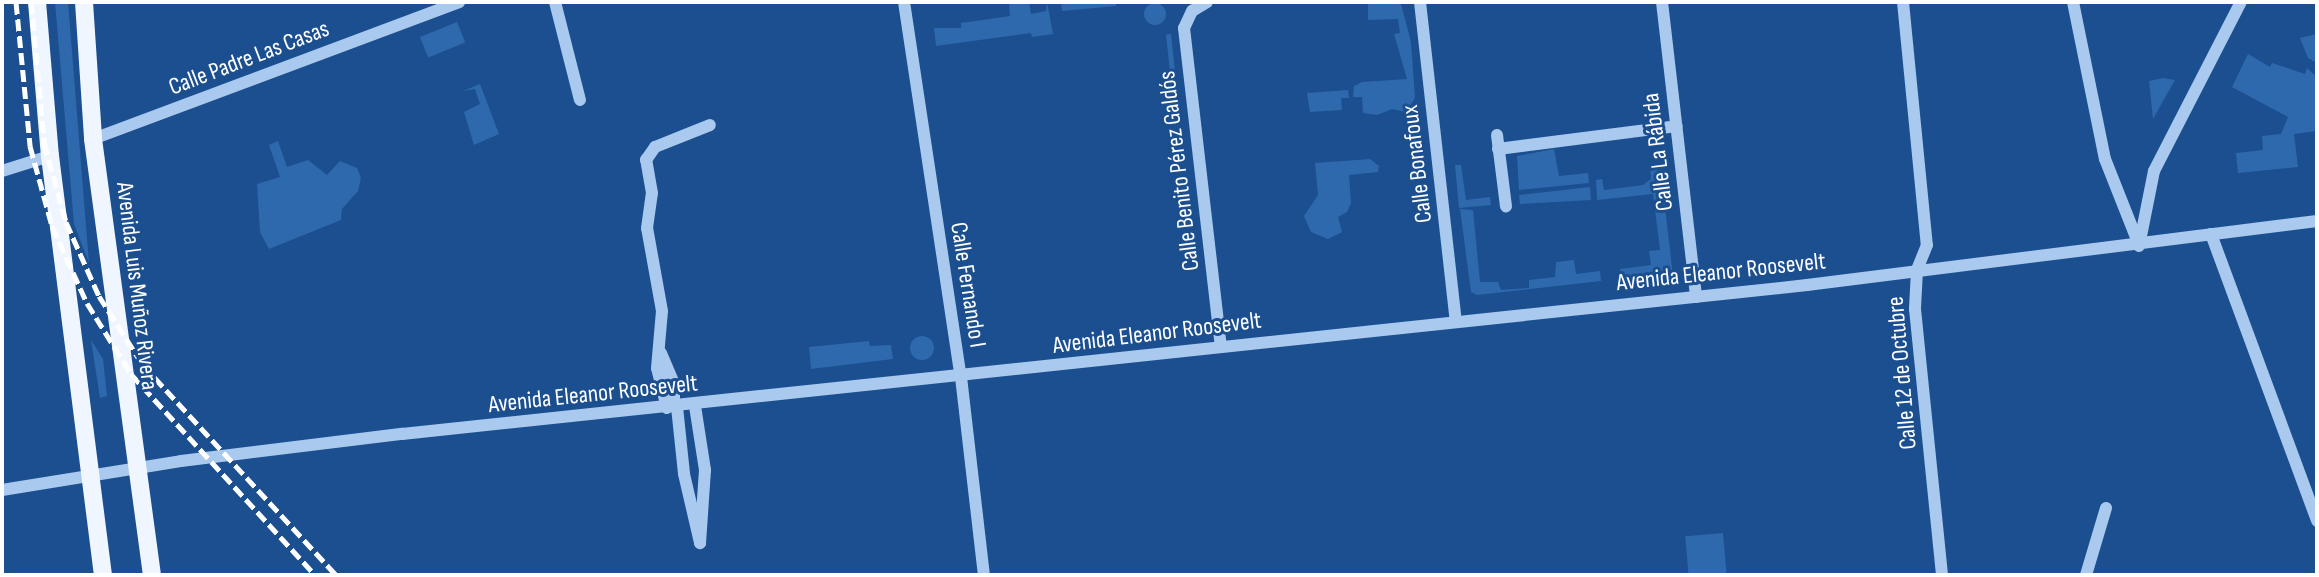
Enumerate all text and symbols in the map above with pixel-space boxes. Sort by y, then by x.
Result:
street label: Calle Padre Las Casas [165,14,333,102]
street label: Calle Benito Pérez Galdós [1152,69,1206,273]
street label: Calle La Rábida [1636,91,1680,213]
street label: Calle Bonafoux [1395,103,1439,225]
street label: Avenida Luis Muñoz Rivera [110,180,164,392]
street label: Calle Fernando I [944,220,992,350]
street label: Avenida Eleanor Roosevelt [1615,247,1827,297]
street label: Calle 12 de Octubre [1881,295,1923,451]
street label: Avenida Eleanor Roosevelt [1051,306,1263,360]
street label: Avenida Eleanor Roosevelt [487,369,699,419]

